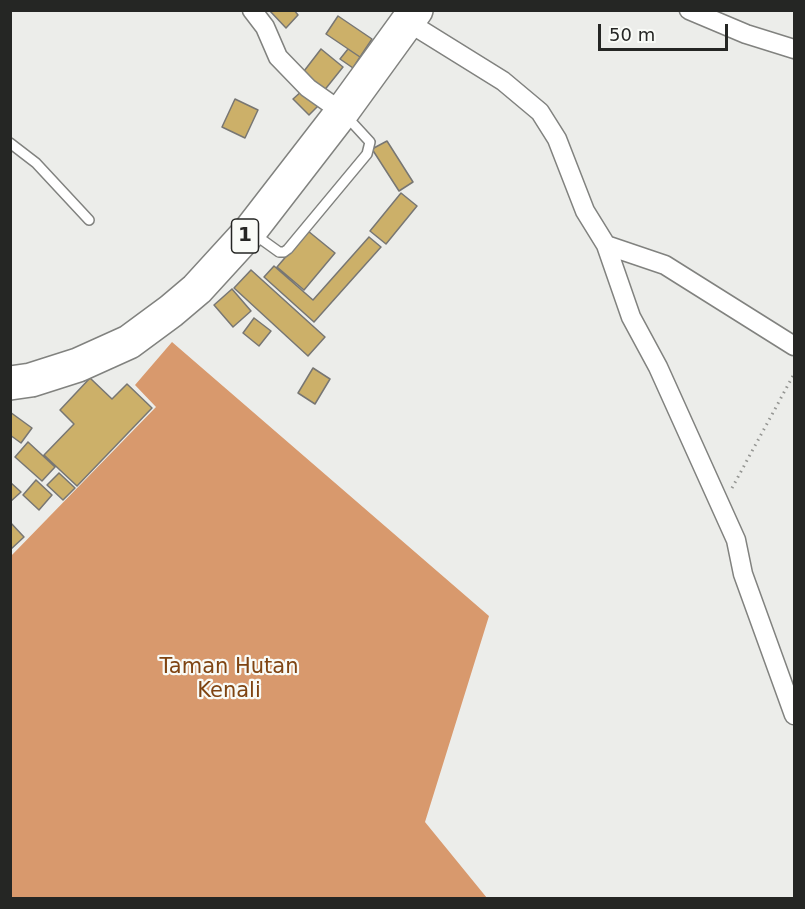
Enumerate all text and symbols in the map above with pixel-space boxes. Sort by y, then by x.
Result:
scale bar [601,12,732,50]
text: 50 m [609,24,655,45]
road number: 1 [232,219,258,253]
park label: Taman Hutan Kenali [159,655,299,705]

